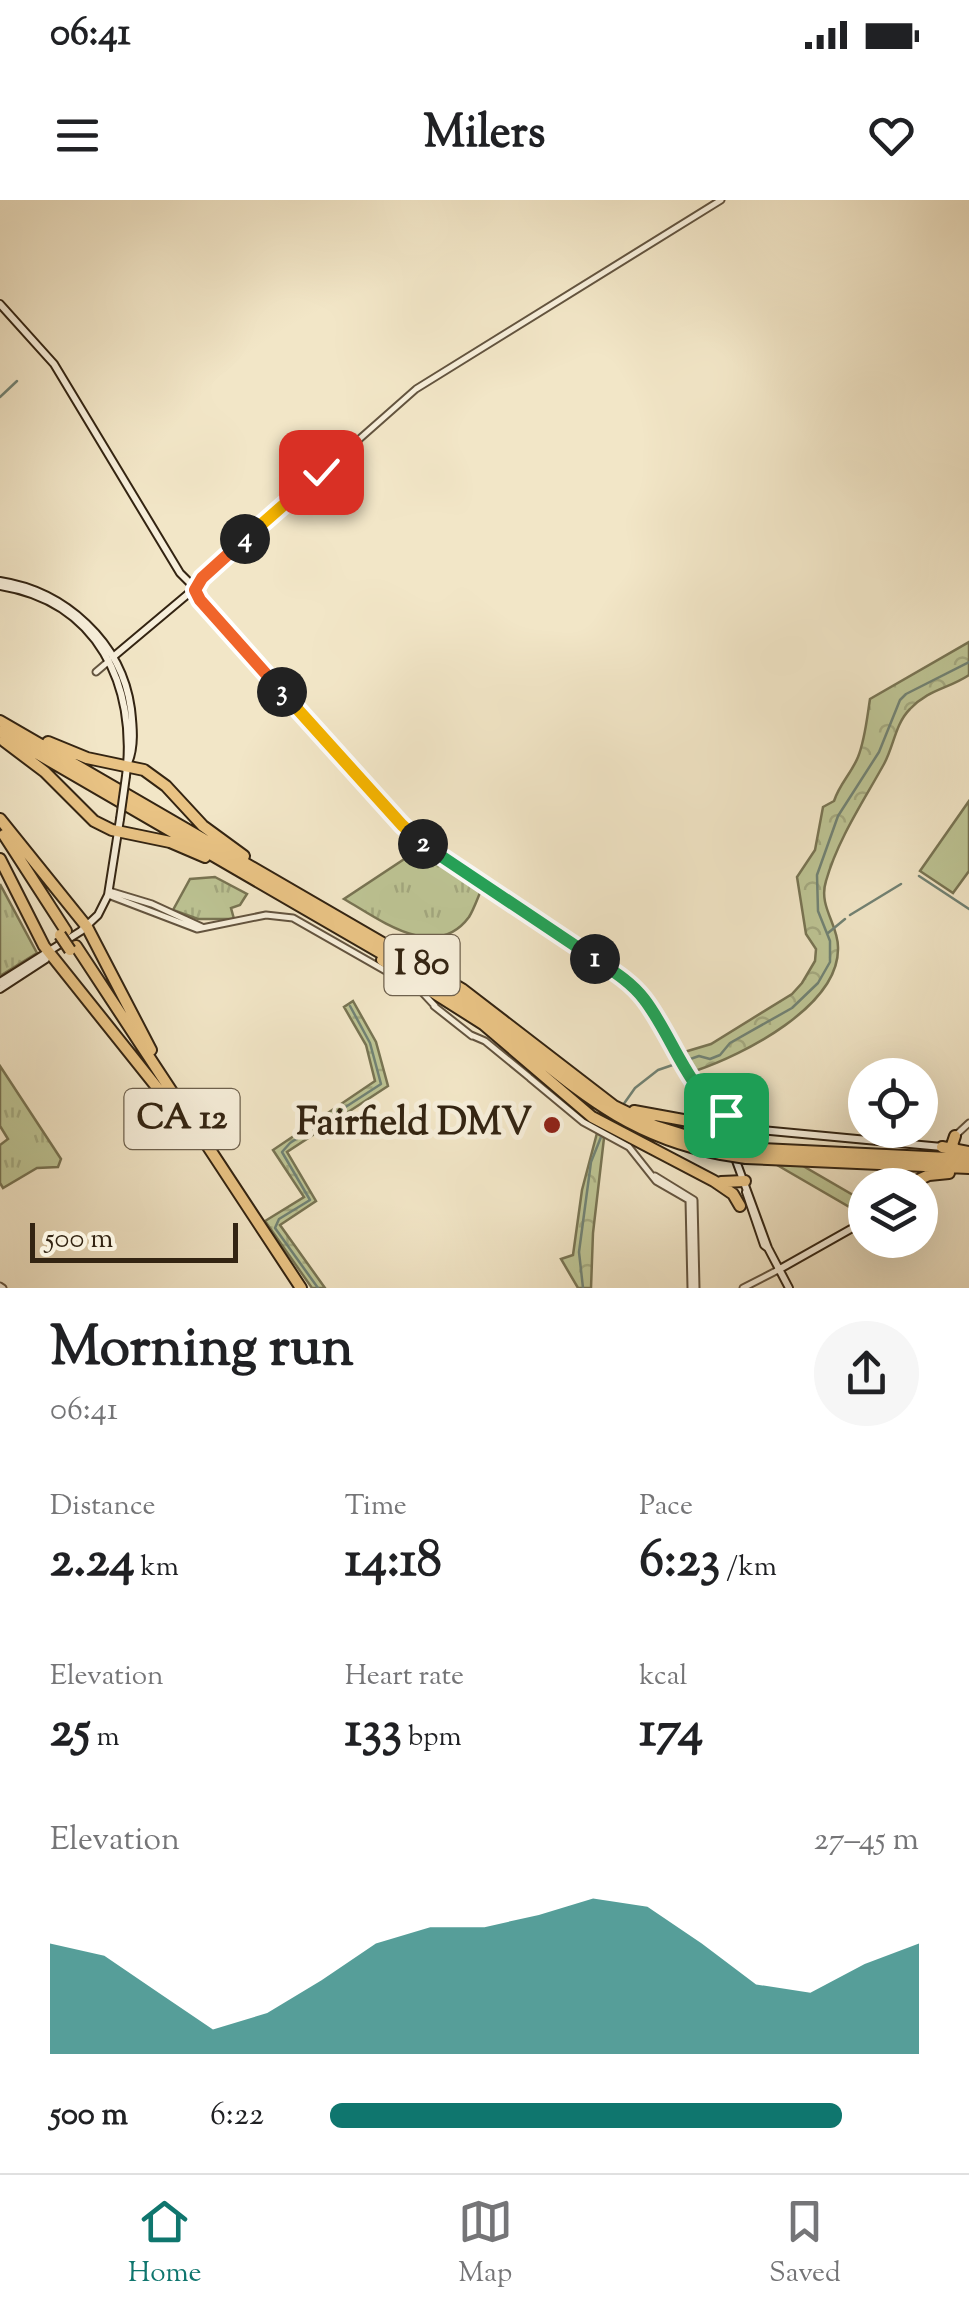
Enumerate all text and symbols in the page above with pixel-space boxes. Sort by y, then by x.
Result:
text: 06:41 [50,8,131,62]
text: Milers [424,103,545,168]
icon: menu [50,108,105,163]
icon: heart [864,108,919,163]
pin [279,430,364,515]
icon: check [294,445,349,500]
pin: 4 [220,514,270,564]
text: 4 [238,519,252,559]
pin: 3 [257,667,307,717]
text: 3 [276,672,288,712]
pin: 2 [398,819,448,869]
text: 2 [416,824,430,864]
pin: 1 [570,934,620,984]
road number: I 80 [384,935,460,995]
text: 1 [590,939,600,979]
map controls [848,1058,938,1258]
button: locate [848,1058,938,1148]
pin [684,1073,769,1158]
icon: arrive [699,1088,754,1143]
road number: CA 12 [124,1089,240,1149]
place label: Fairfield DMV [296,1098,532,1152]
marker: Fairfield DMV [541,1114,563,1136]
button: layers [848,1168,938,1258]
scale bar [30,1218,238,1262]
text: 500 m [45,1220,113,1260]
text: Morning run [50,1311,354,1390]
button: share [814,1321,919,1426]
text: 06:41 [50,1388,118,1434]
text: Distance [50,1487,156,1527]
text: Time [345,1487,407,1527]
text: Pace [639,1487,693,1527]
text: 2.24 [50,1527,135,1599]
text: 14:18 [345,1527,442,1599]
text: 6:23 [639,1527,720,1599]
text: km [135,1548,179,1588]
text: /km [720,1548,777,1588]
text: Elevation [50,1657,164,1697]
text: Heart rate [345,1657,464,1697]
text: kcal [639,1657,687,1697]
text: 25 [50,1697,91,1769]
text: 133 [345,1697,402,1769]
text: 174 [639,1697,703,1769]
text: m [91,1718,120,1758]
text: bpm [402,1718,462,1758]
text: Elevation [50,1818,180,1864]
text: 27–45 m [814,1818,919,1864]
text: 500 m [50,2093,128,2139]
text: 6:22 [210,2093,264,2139]
tab: Home [128,2194,202,2294]
tab: Map [458,2194,513,2294]
tab: Saved [769,2194,841,2294]

